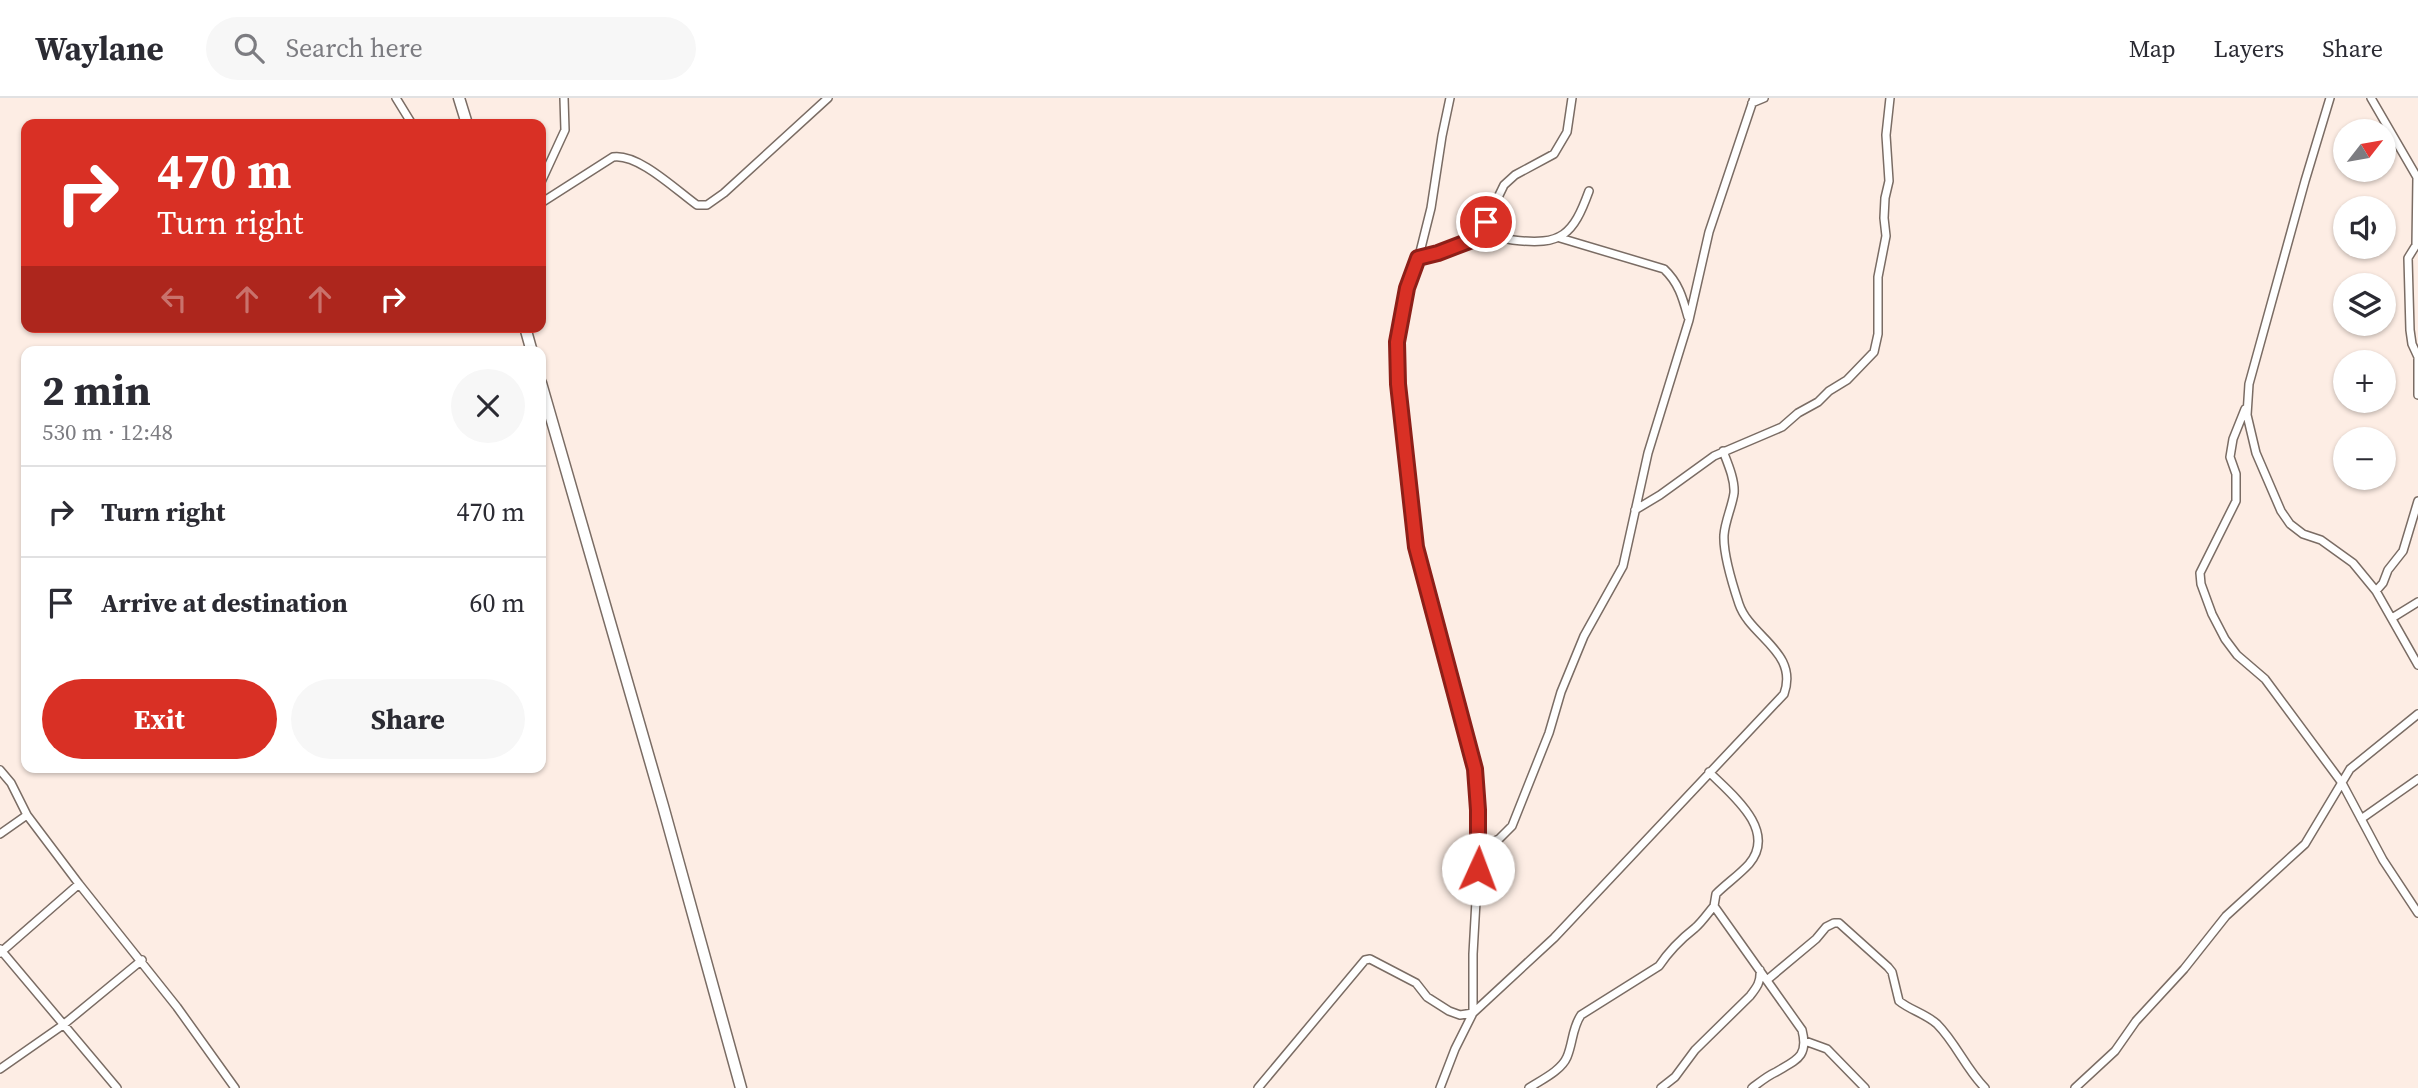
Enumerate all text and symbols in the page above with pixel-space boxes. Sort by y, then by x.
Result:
search box [206,17,696,80]
text: Waylane [35,26,164,71]
icon: search [230,29,268,67]
text: Search here [286,30,423,66]
text: Map [2129,32,2176,65]
text: Layers [2214,32,2284,65]
text: Share [2322,32,2383,65]
north arrow [2333,119,2396,182]
map controls [2333,119,2396,490]
text: 470 m [157,137,292,204]
icon: right [42,147,133,238]
pin [1456,192,1516,252]
button: sound [2333,196,2396,259]
text: Turn right [157,201,303,245]
icon: arrive [1467,203,1505,241]
button: layers [2333,273,2396,336]
icon: left [155,280,193,318]
icon: ahead [228,280,266,318]
icon: ahead [301,280,339,318]
icon: right [374,280,412,318]
button: + [2333,350,2396,413]
text: 2 min [42,361,151,419]
button: close [451,369,525,443]
text: 530 m · 12:48 [42,416,173,448]
button: − [2333,427,2396,490]
icon: right [42,493,80,531]
text: Turn right [101,494,225,530]
text: 470 m [457,494,525,530]
icon: arrive [42,584,80,622]
text: Arrive at destination [101,585,348,621]
text: 60 m [470,585,525,621]
button: Exit [42,679,277,759]
button: Share [291,679,525,759]
position arrow [1441,832,1515,906]

